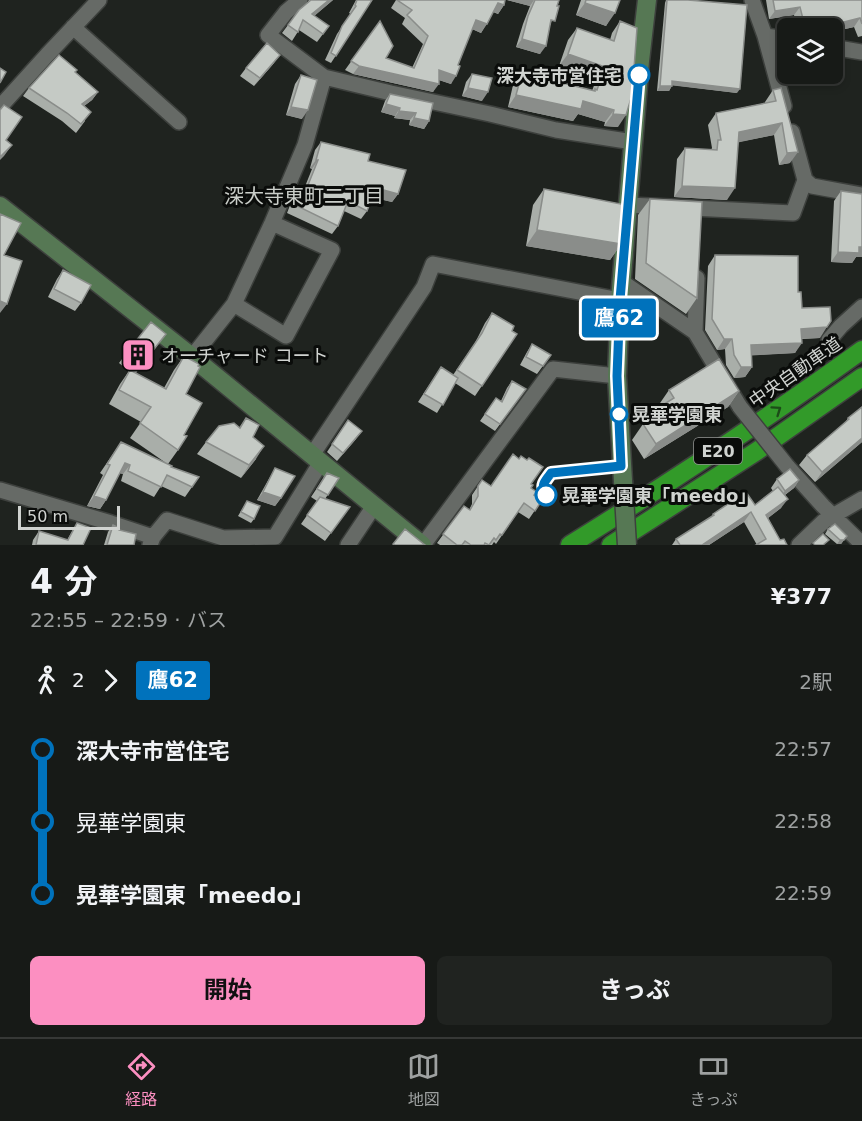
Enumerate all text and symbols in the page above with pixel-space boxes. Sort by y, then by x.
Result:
map controls [777,18,843,84]
button: layers [777,18,843,84]
marker: 深大寺市営住宅 [628,64,650,86]
place label: 深大寺市営住宅 [496,65,622,86]
district label: 深大寺東町二丁目 [224,184,384,208]
line badge: 鷹62 [584,298,654,338]
text: 鷹62 [594,306,644,330]
street label: 中央自動車道 [745,332,845,412]
building icon: オーチャード コート [120,337,156,373]
place label: オーチャード コート [161,345,329,366]
place label: 晃華学園東 [632,404,722,425]
marker: 晃華学園東 [610,405,628,423]
one-way arrow [771,406,782,417]
road number: E20 [694,438,742,464]
marker: 晃華学園東「meedo」 [535,484,557,506]
place label: 晃華学園東「meedo」 [562,485,756,506]
scale bar [18,503,120,530]
text: 50 m [27,507,68,526]
text: 4 分 [30,562,97,601]
text: ¥377 [771,584,832,609]
text: 22:55 – 22:59 · バス [30,608,227,632]
icon: walk [30,664,63,697]
icon: forward [94,664,127,697]
text: 2 [72,668,85,692]
text: 鷹62 [148,668,198,692]
text: 2駅 [799,670,832,694]
text: 22:57 [774,737,832,761]
text: 深大寺市営住宅 [76,739,230,764]
text: 22:58 [774,809,832,833]
text: 晃華学園東 [76,811,186,836]
text: 22:59 [774,881,832,905]
text: 晃華学園東「meedo」 [76,883,314,908]
button: 開始 [30,956,425,1025]
button: きっぷ [437,956,832,1025]
tab: 経路 [125,1050,158,1110]
tab: 地図 [407,1050,440,1110]
tab: きっぷ [690,1050,737,1110]

